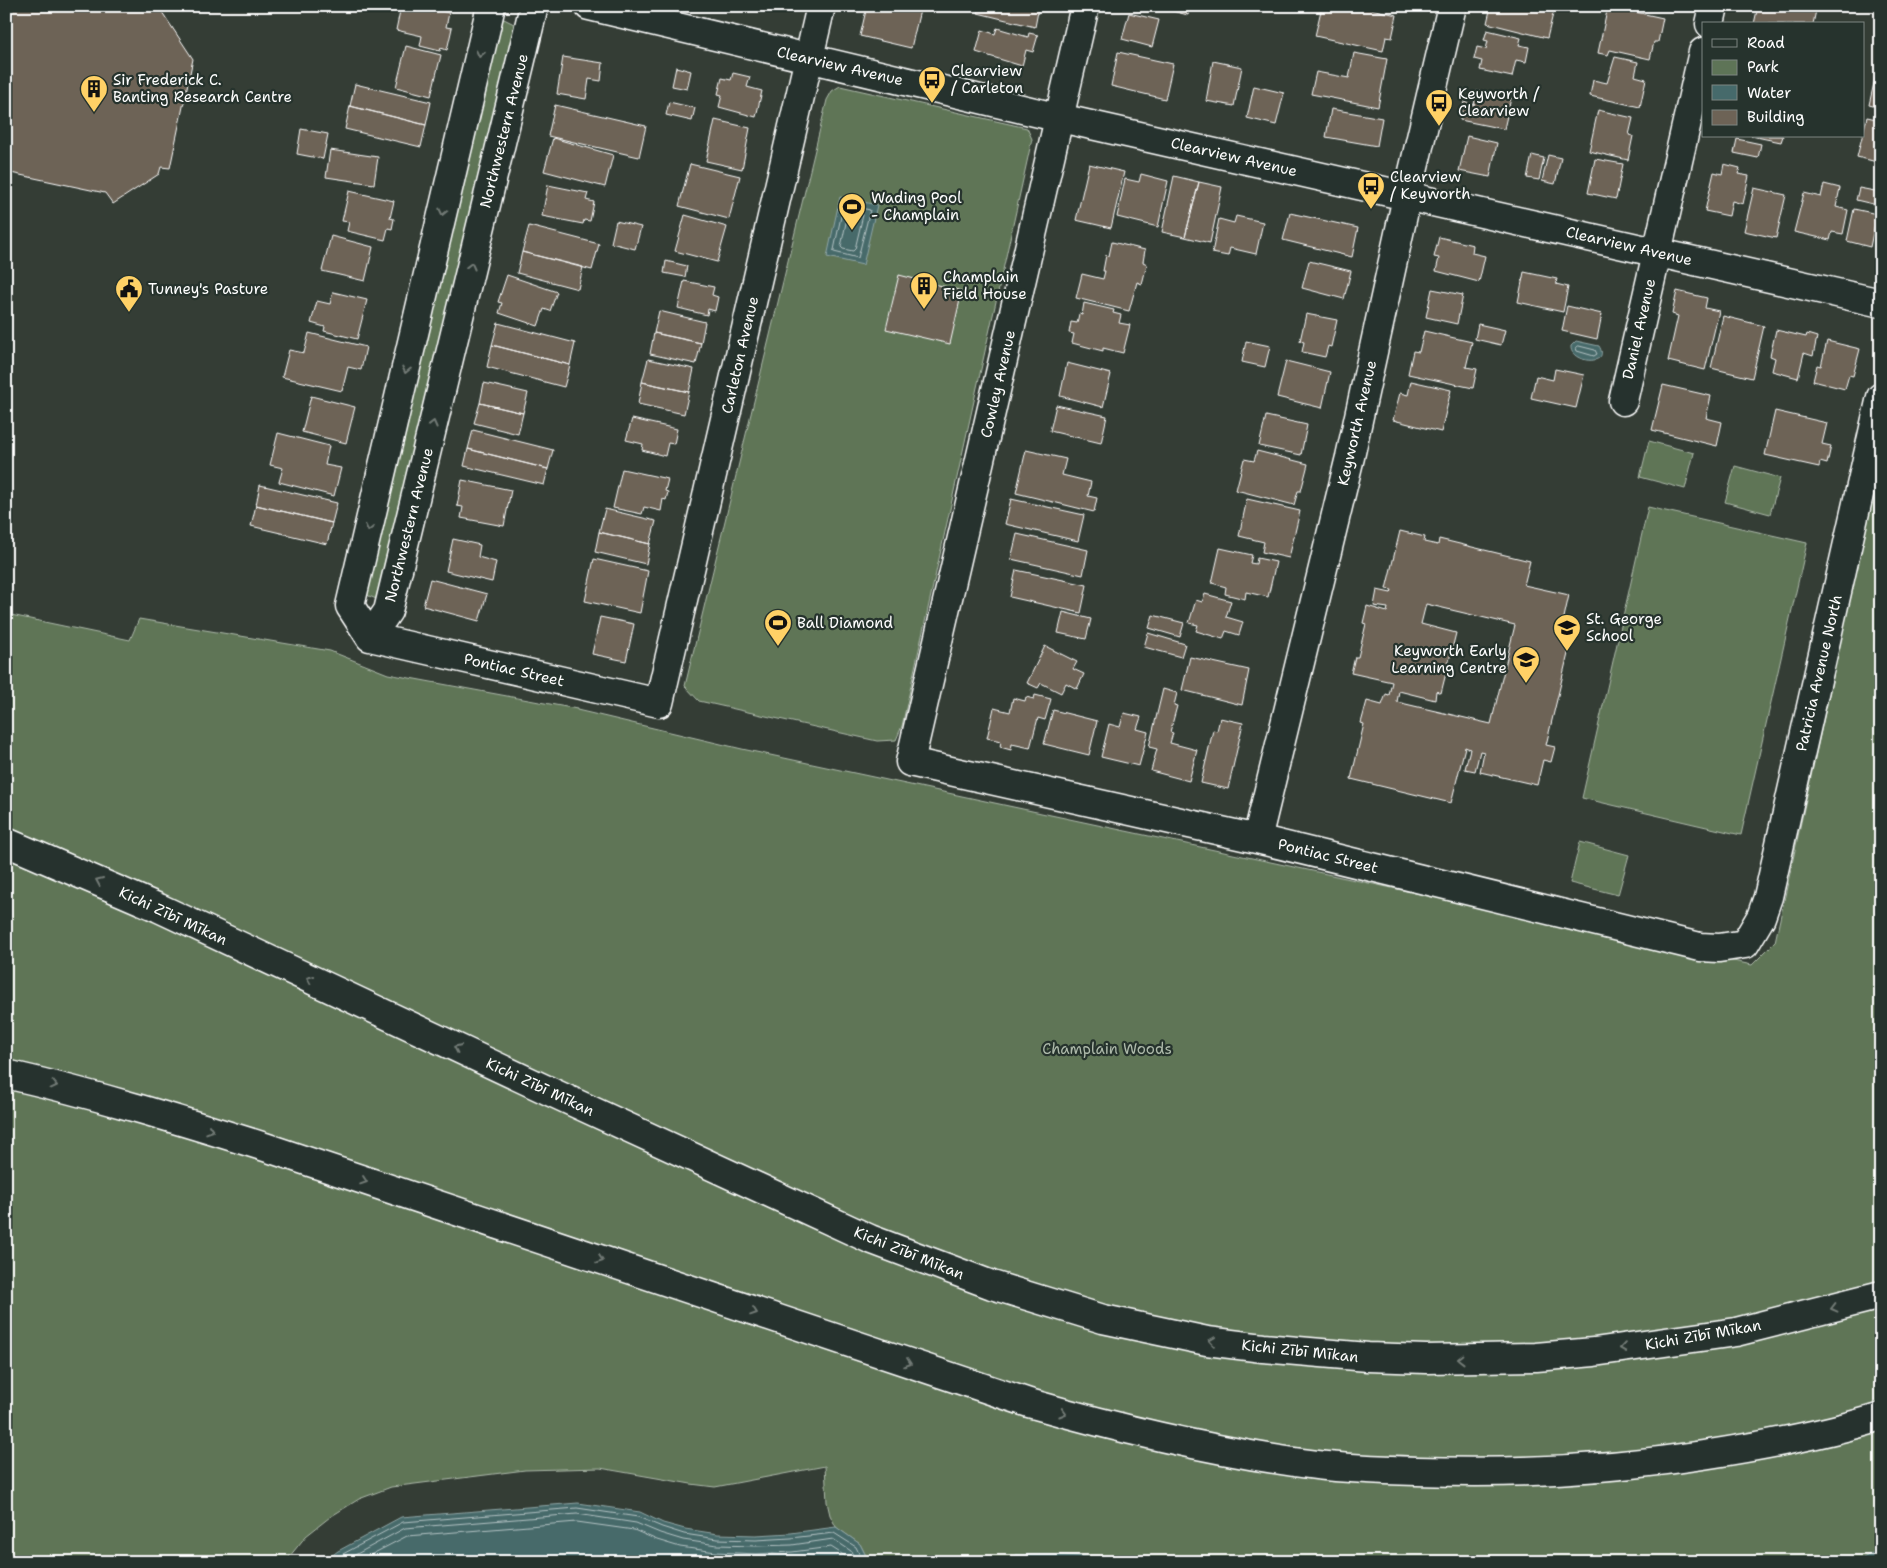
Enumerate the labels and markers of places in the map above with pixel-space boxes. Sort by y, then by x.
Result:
place label: Clearview / Carleton [951,61,1023,98]
bus stop icon: Clearview / Carleton [917,65,947,104]
place label: Sir Frederick C. Banting Research Centre [113,70,292,107]
building icon: Sir Frederick C. Banting Research Centre [79,74,109,113]
place label: Keyworth / Clearview [1458,84,1540,121]
bus stop icon: Keyworth / Clearview [1424,88,1454,127]
place label: Clearview / Keyworth [1390,167,1471,204]
bus stop icon: Clearview / Keyworth [1356,171,1386,210]
place label: Wading Pool - Champlain [871,188,962,225]
sports icon: Wading Pool - Champlain [837,192,867,231]
place label: Champlain Field House [943,267,1027,304]
building icon: Champlain Field House [909,271,939,310]
public building icon: Tunney's Pasture [114,274,144,313]
place label: Tunney's Pasture [148,279,268,299]
sports icon: Ball Diamond [763,608,793,647]
place label: St. George School [1586,609,1662,646]
place label: Ball Diamond [797,613,893,633]
school or university icon: St. George School [1552,613,1582,652]
place label: Keyworth Early Learning Centre [1391,641,1507,678]
school or university icon: Keyworth Early Learning Centre [1511,645,1541,684]

